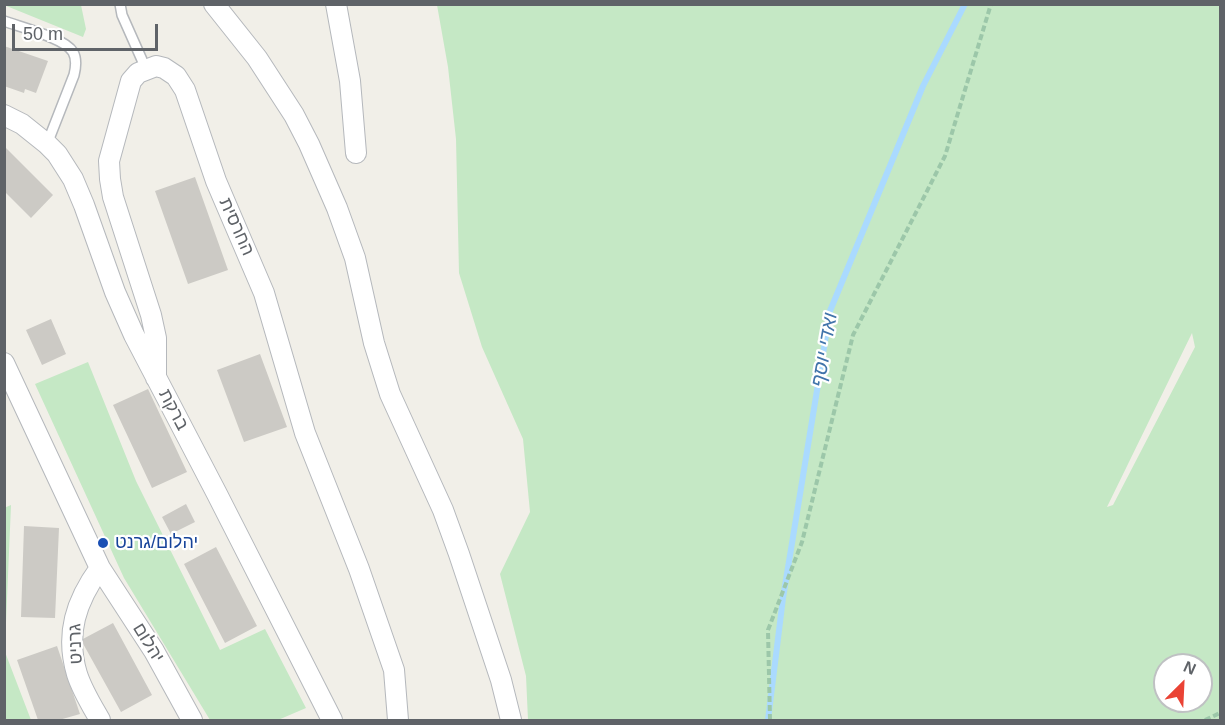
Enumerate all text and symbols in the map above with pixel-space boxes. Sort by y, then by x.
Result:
scale bar [15,12,160,50]
text: 50 m [23,24,63,44]
street label: החרסית [214,195,258,259]
water label: ואדי יוסף [807,311,843,389]
street label: ברקת [153,386,193,434]
place label: יהלום/גרנט [115,532,198,554]
marker: יהלום/גרנט [96,536,110,550]
street label: יהלום [128,619,168,667]
street label: גרניט [64,623,88,665]
north arrow [1153,653,1213,713]
text: N [1181,658,1198,678]

